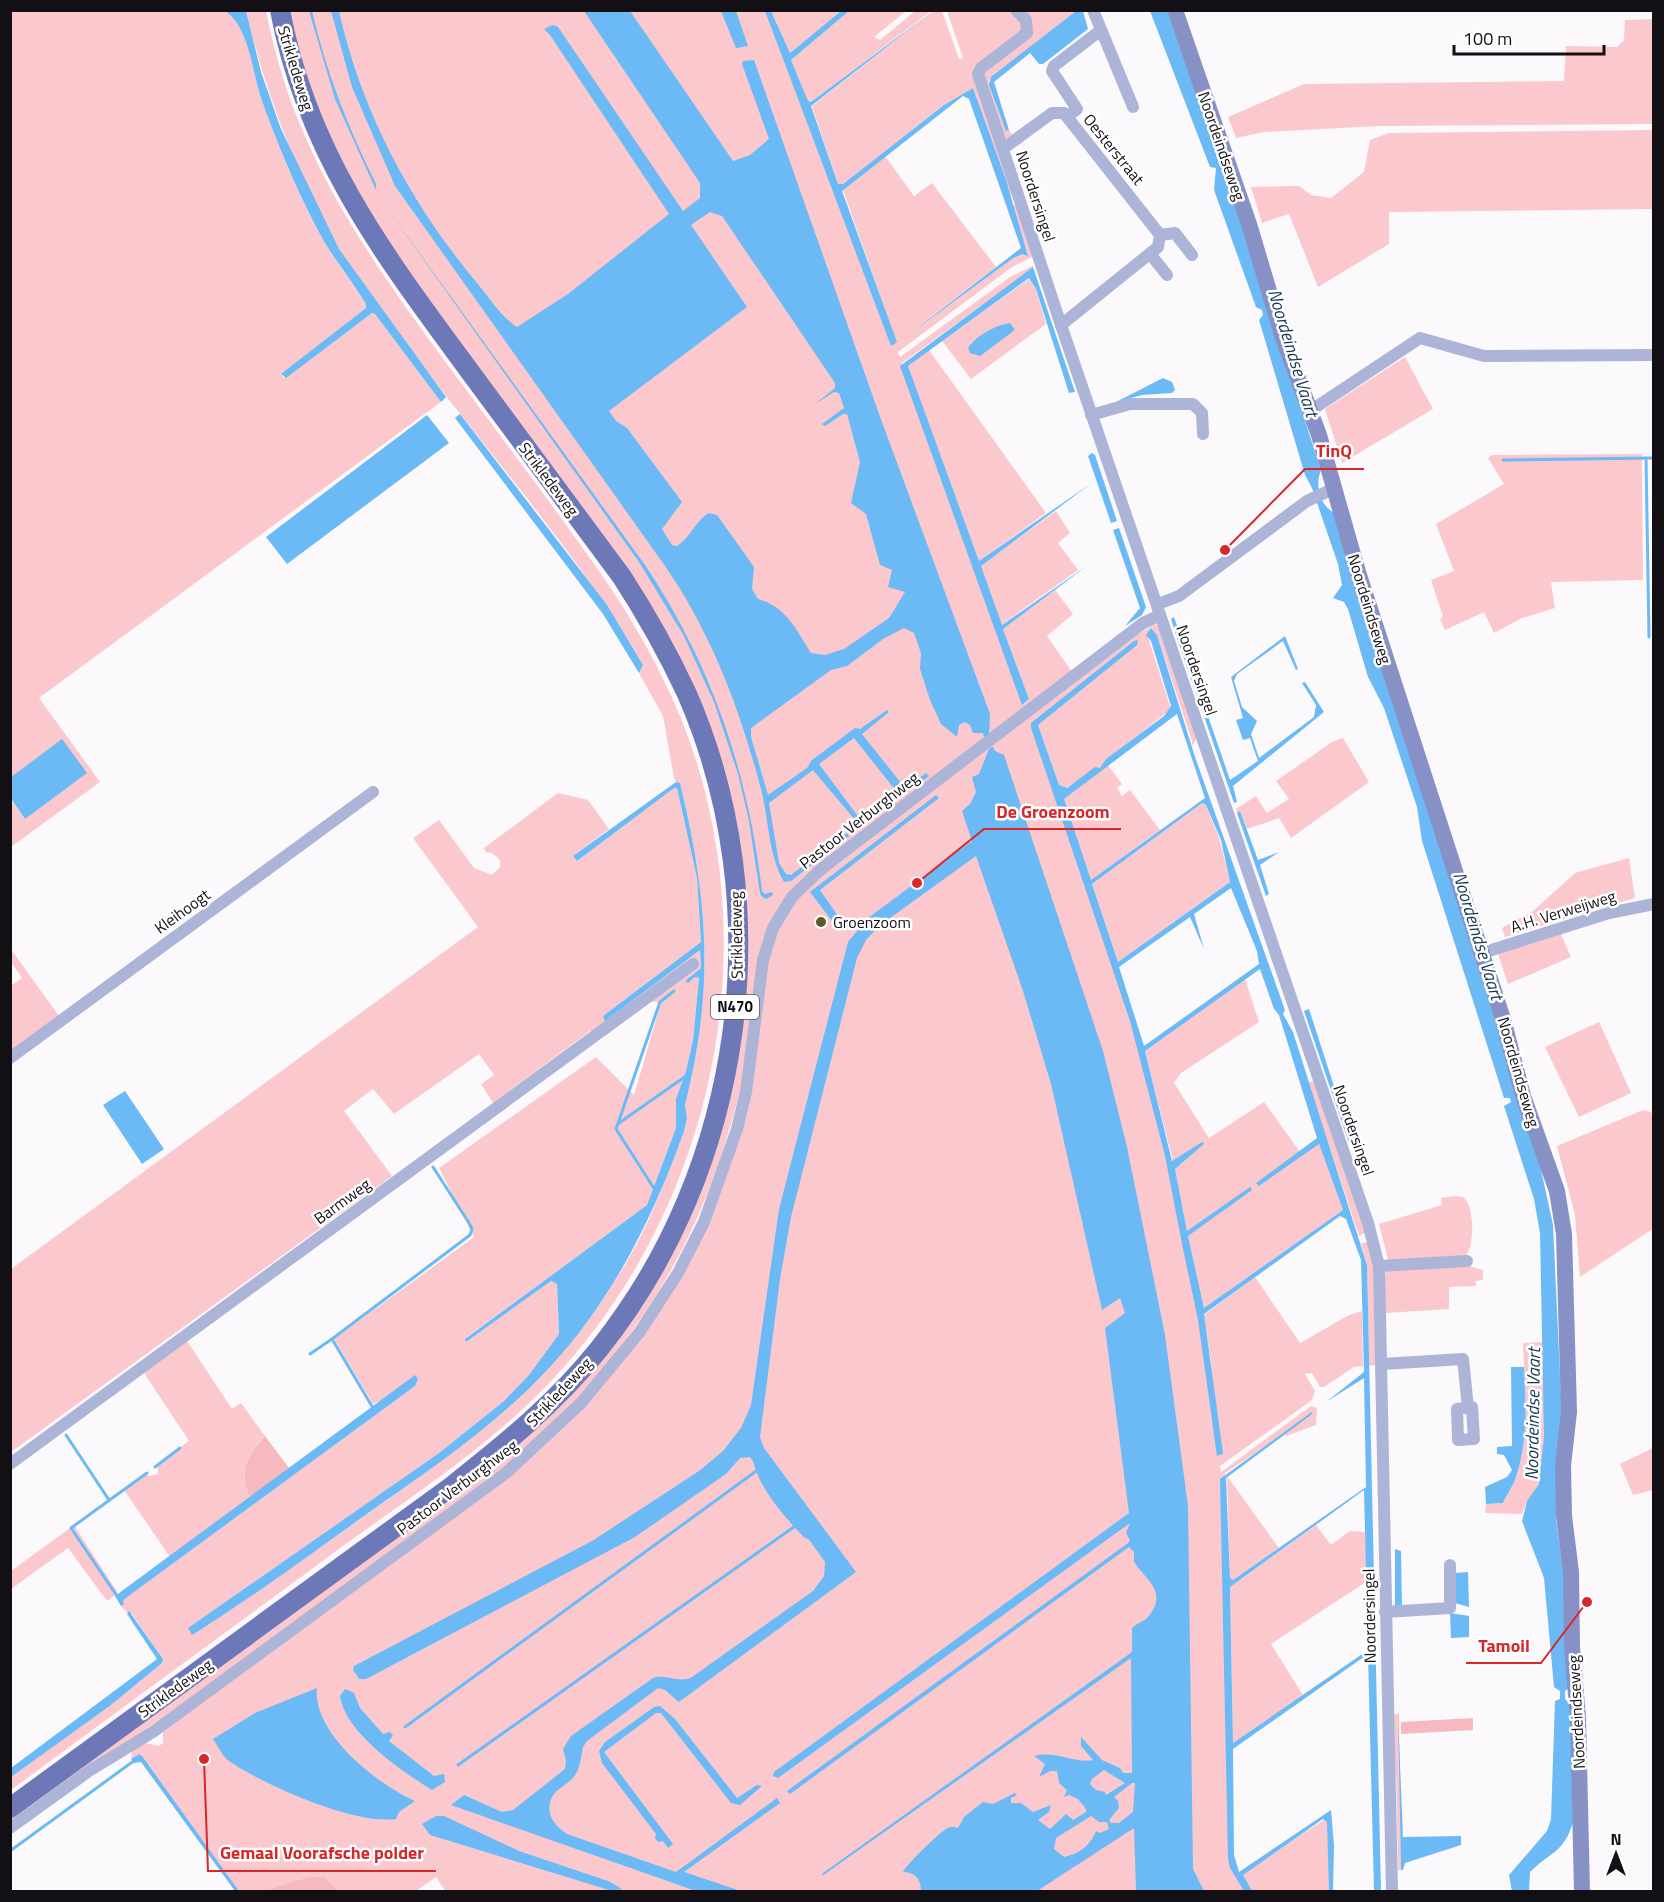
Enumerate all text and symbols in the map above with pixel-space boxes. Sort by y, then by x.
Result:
scale bar [1454,18,1604,56]
street label: Strikledeweg [272,23,320,113]
text: 100 m [1463,25,1512,52]
street label: Noordeindseweg [1192,88,1252,204]
street label: Oesterstraat [1078,108,1150,190]
street label: Noordersingel [1010,147,1062,245]
water label: Noordeindse Vaart [1261,286,1326,422]
callout: TinQ [1305,433,1364,469]
street label: Strikledeweg [513,437,585,521]
text: TinQ [1316,437,1352,464]
street label: Noordeindseweg [1342,551,1398,667]
street label: Noordersingel [1170,621,1224,719]
street label: Pastoor Verburghweg [794,765,924,875]
callout: De Groenzoom [984,793,1121,829]
text: De Groenzoom [996,798,1110,825]
water label: Noordeindse Vaart [1446,869,1511,1005]
street label: Kleihoogt [149,882,215,939]
street label: A.H. Verweijweg [1507,884,1619,938]
street label: Strikledeweg [723,891,749,979]
place label: Groenzoom [833,910,911,934]
marker: Groenzoom [814,915,828,929]
road number: N470 [711,995,759,1019]
street label: Noordeindseweg [1492,1014,1546,1130]
street label: Noordersingel [1327,1081,1381,1179]
street label: Barmweg [309,1172,375,1230]
water label: Noordeindse Vaart [1518,1345,1547,1480]
street label: Strikledeweg [520,1352,598,1432]
street label: Pastoor Verburghweg [391,1433,523,1541]
street label: Noordersingel [1356,1569,1382,1663]
callout: Tamoil [1466,1627,1541,1663]
text: Tamoil [1478,1632,1530,1659]
street label: Strikledeweg [133,1653,217,1723]
street label: Noordeindseweg [1561,1654,1591,1770]
north arrow [1586,1824,1646,1884]
text: N [1610,1827,1622,1851]
callout: Gemaal Voorafsche polder [208,1835,436,1871]
text: Gemaal Voorafsche polder [220,1839,424,1866]

